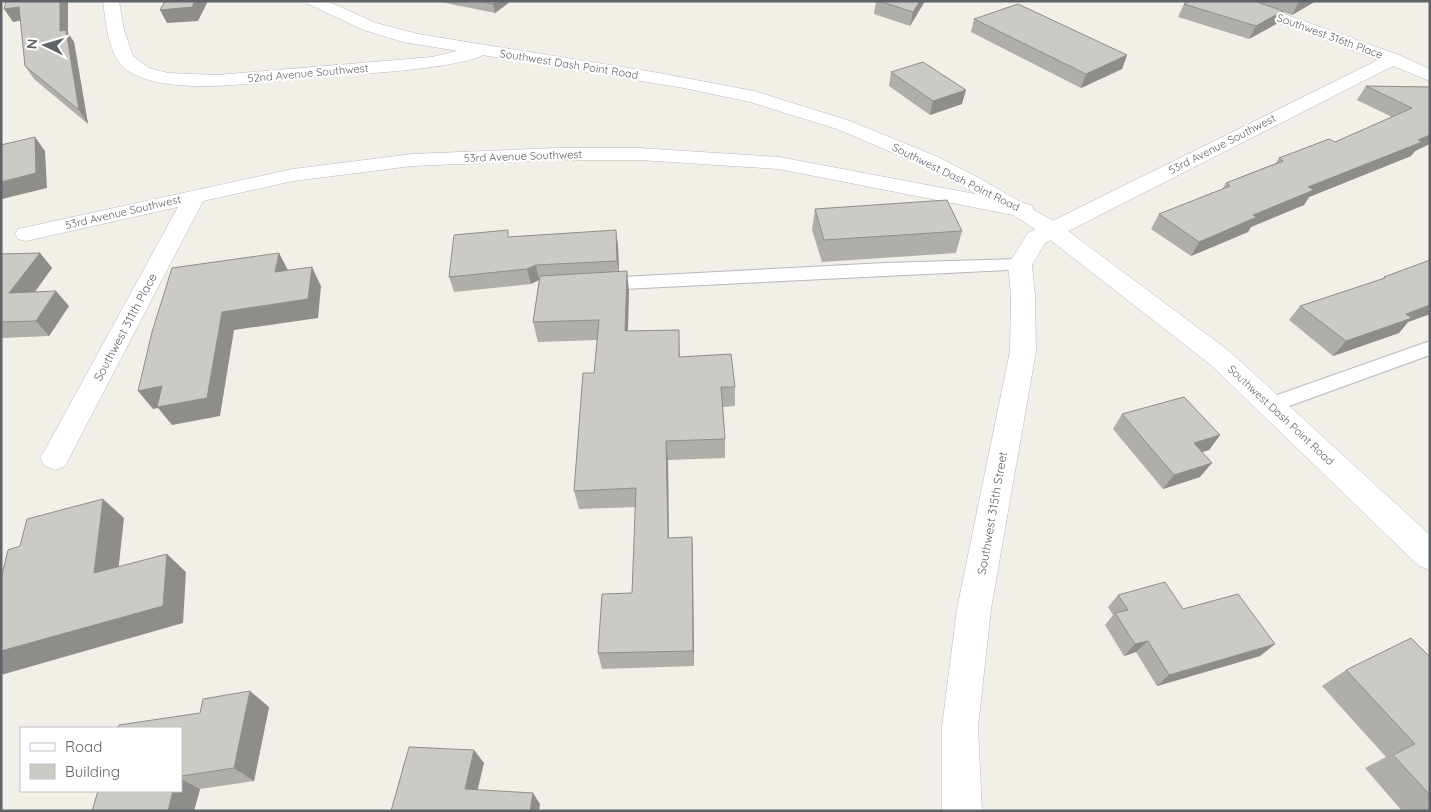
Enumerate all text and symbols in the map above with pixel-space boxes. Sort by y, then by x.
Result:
street label: Southwest 316th Place [1275,10,1385,62]
north arrow [20,20,70,70]
text: N [23,38,41,50]
street label: Southwest Dash Point Road [499,46,639,82]
street label: 52nd Avenue Southwest [247,61,369,85]
street label: 53rd Avenue Southwest [1166,111,1278,177]
street label: Southwest Dash Point Road [890,140,1022,214]
street label: 53rd Avenue Southwest [464,147,583,165]
street label: 53rd Avenue Southwest [64,192,183,232]
street label: Southwest 311th Place [90,270,160,383]
street label: Southwest Dash Point Road [1225,362,1337,468]
street label: Southwest 315th Street [974,450,1010,576]
legend [20,727,182,792]
text: Road [65,737,102,756]
text: Building [65,762,120,781]

